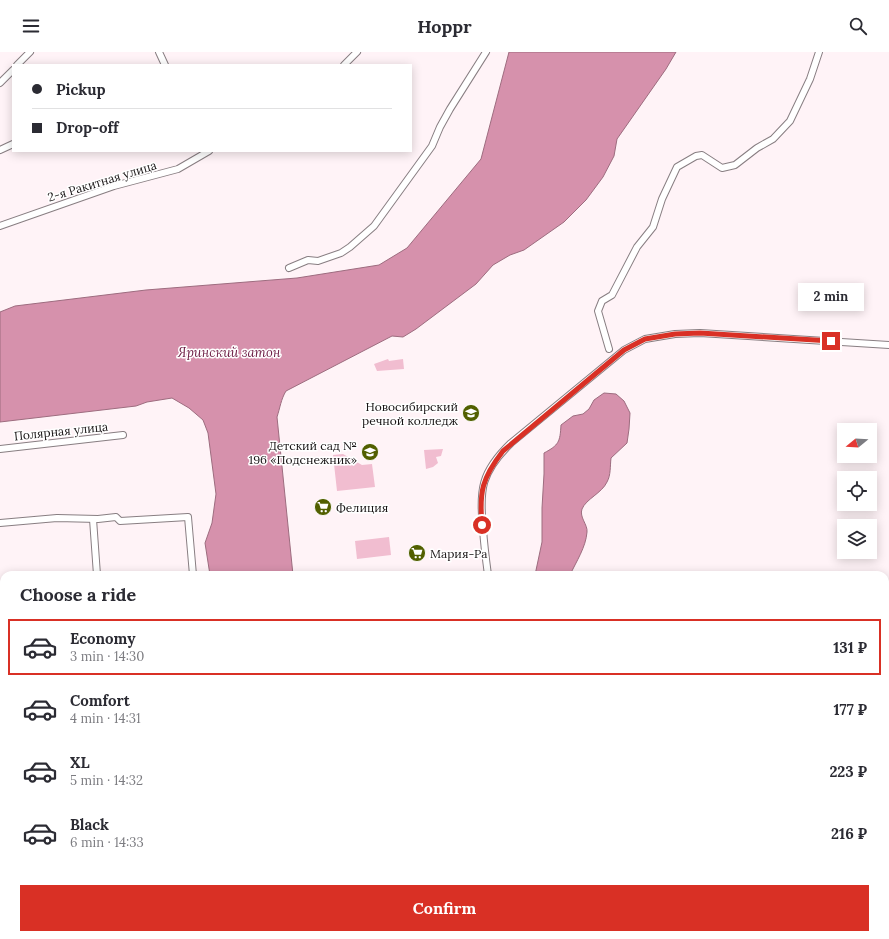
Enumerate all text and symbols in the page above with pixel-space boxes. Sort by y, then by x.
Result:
icon: menu [20,15,42,37]
text: Hoppr [417,15,472,38]
icon: search [847,15,869,37]
text: Pickup [56,80,105,99]
text: Drop-off [56,118,118,137]
street label: 2-я Ракитная улица [46,157,158,205]
callout: 2 min [798,283,864,311]
text: 2 min [814,288,848,305]
route end [822,332,840,350]
water label: Яринский затон [178,344,281,361]
place label: Новосибирский речной колледж [362,399,459,428]
school or university icon: Новосибирский речной колледж [461,403,481,423]
street label: Полярная улица [13,419,109,443]
north arrow [837,423,877,463]
map controls [837,423,877,559]
place label: Детский сад № 196 «Подснежник» [249,438,357,467]
school or university icon: Детский сад № 196 «Подснежник» [360,442,380,462]
button: locate [837,471,877,511]
supermarket icon: Фелиция [313,497,333,517]
place label: Фелиция [336,500,388,515]
route start [473,516,491,534]
button: layers [837,519,877,559]
supermarket icon: Мария-Ра [407,543,427,563]
place label: Мария-Ра [430,546,488,561]
text: Choose a ride [20,583,136,606]
icon: car [22,629,58,665]
text: Economy [70,629,135,648]
text: 131 ₽ [833,638,867,657]
text: 3 min · 14:30 [70,648,144,665]
icon: car [22,691,58,727]
text: Comfort [70,691,130,710]
text: 177 ₽ [833,700,867,719]
text: 4 min · 14:31 [70,710,141,727]
icon: car [22,753,58,789]
text: XL [70,753,90,772]
text: 223 ₽ [829,762,867,781]
text: 5 min · 14:32 [70,772,143,789]
icon: car [22,815,58,851]
text: Black [70,815,109,834]
text: 216 ₽ [831,824,867,843]
text: 6 min · 14:33 [70,834,144,851]
button: Confirm [20,885,869,931]

